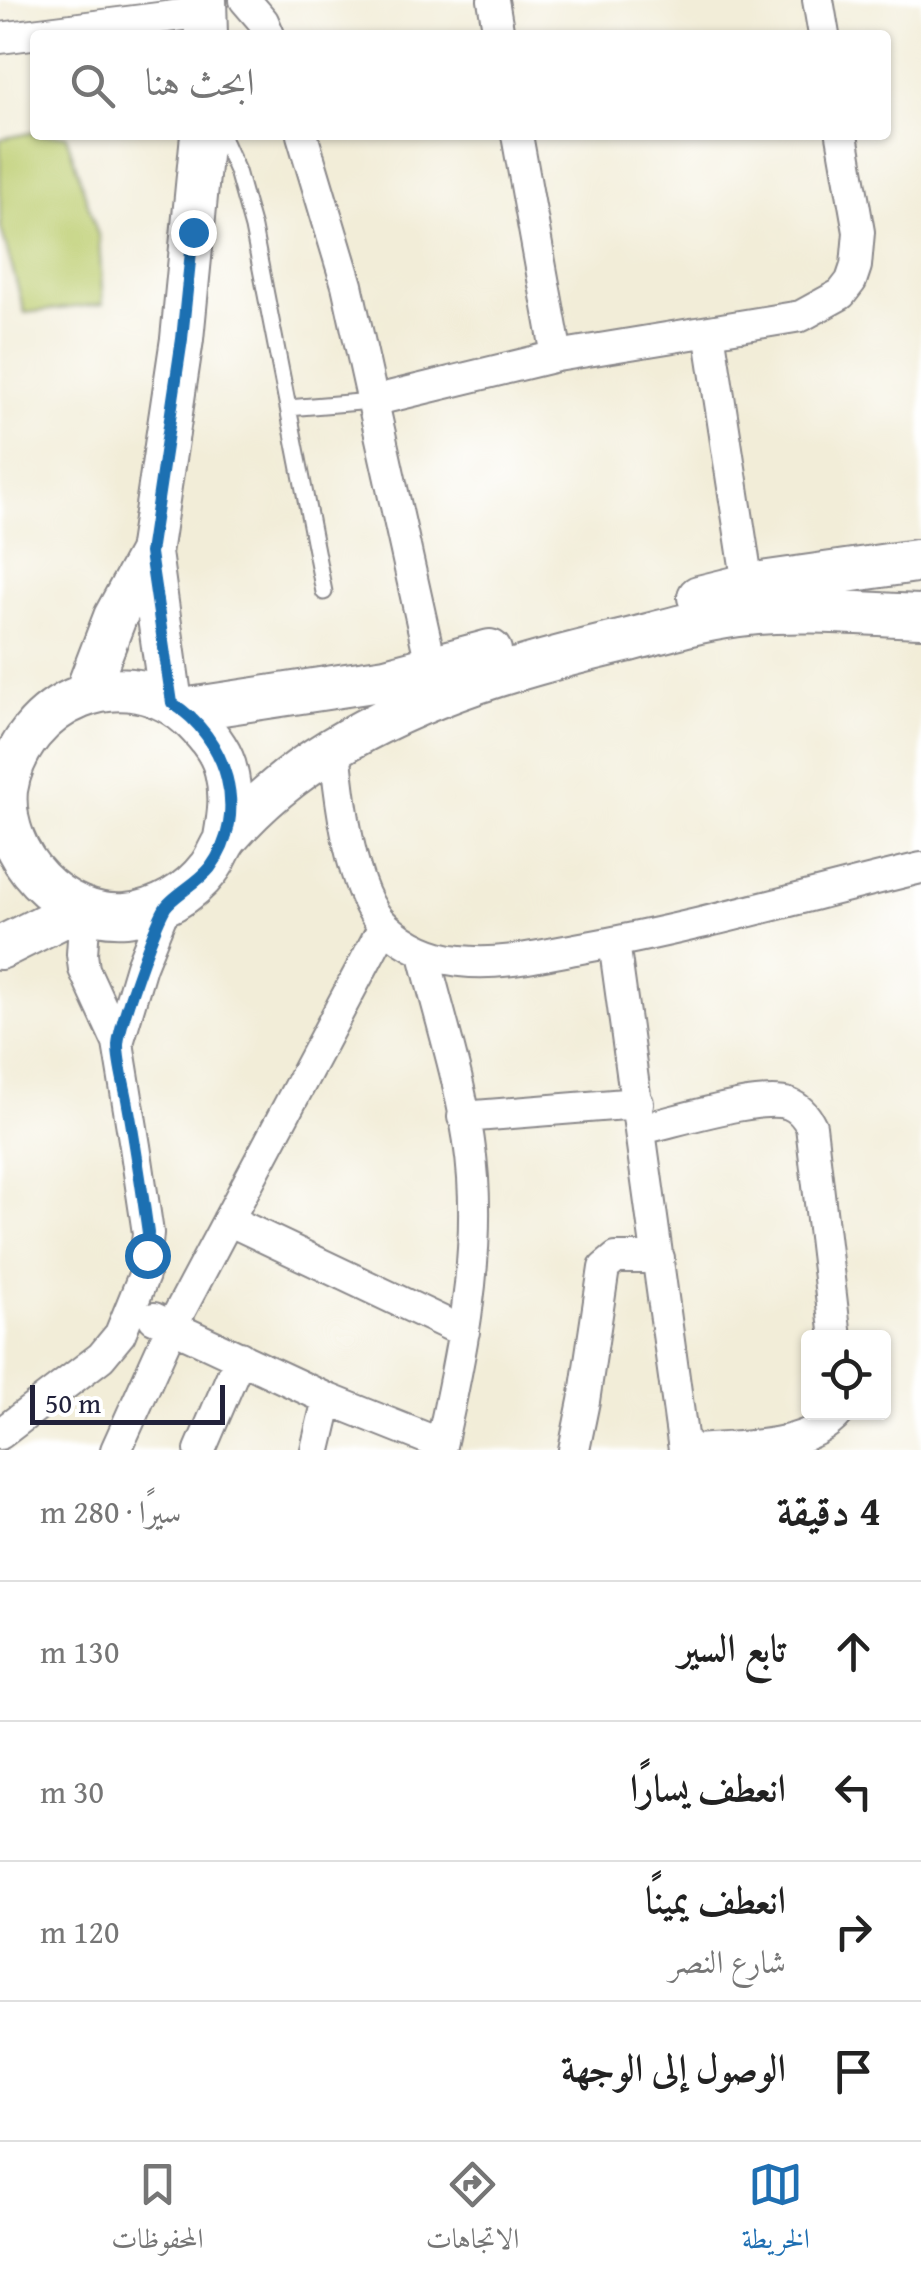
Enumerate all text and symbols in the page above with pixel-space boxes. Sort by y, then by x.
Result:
search box [30,30,891,140]
text: ابحث هنا [145,53,255,109]
icon: search [65,58,120,113]
route end [171,210,217,256]
route start [125,1233,171,1279]
map controls [801,1330,891,1420]
button: locate [801,1330,891,1420]
scale bar [30,1380,225,1424]
text: 50 m [45,1382,101,1423]
text: 4 دقيقة [777,1479,881,1540]
text: سيرًا · 280 m [40,1488,182,1535]
text: تابع السير [678,1619,786,1675]
icon: ahead [826,1624,881,1679]
text: 130 m [40,1628,119,1675]
text: انعطف يسارًا [630,1759,786,1815]
icon: left [826,1764,881,1819]
text: 30 m [40,1768,104,1815]
text: انعطف يمينًا [645,1871,786,1927]
icon: right [826,1904,881,1959]
text: 120 m [40,1908,119,1955]
text: شارع النصر [669,1938,786,1985]
text: الوصول إلى الوجهة [561,2039,786,2095]
icon: arrive [826,2044,881,2099]
tab: المحفوظات [111,2157,203,2266]
tab: الاتجاهات [426,2157,519,2266]
tab: الخريطة [742,2157,810,2266]

